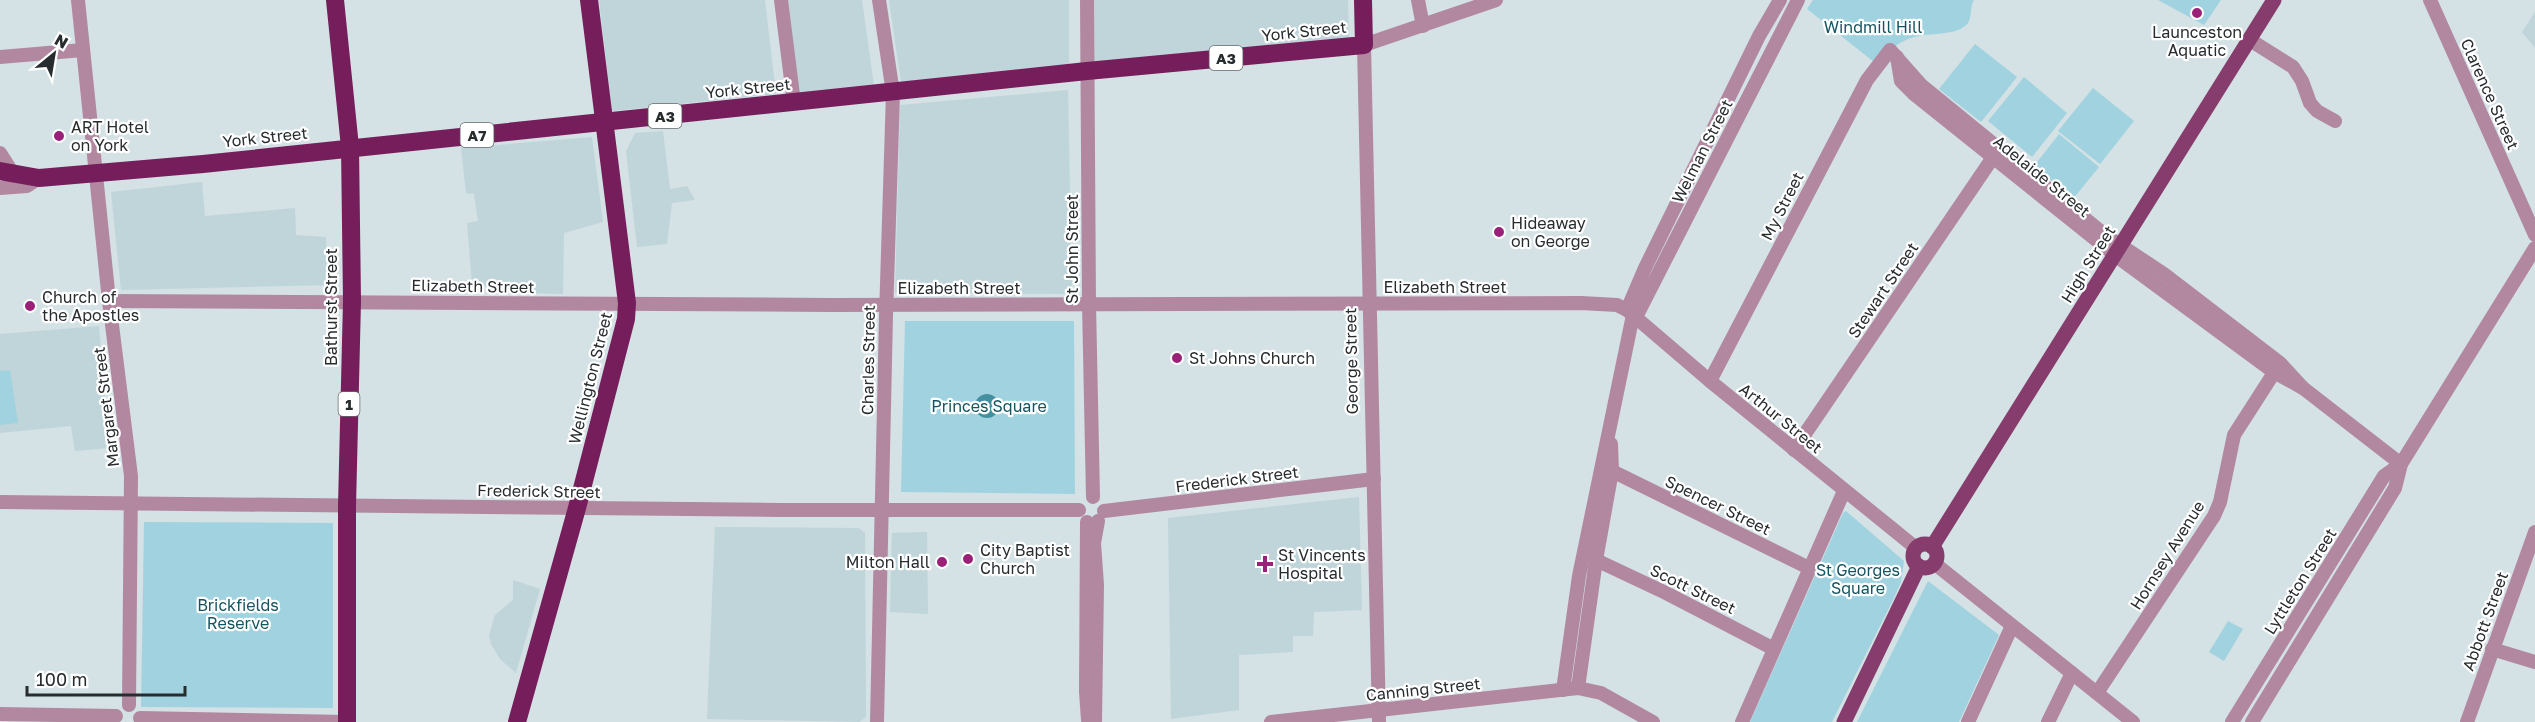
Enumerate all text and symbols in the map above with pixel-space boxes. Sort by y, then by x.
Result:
marker: Launceston Aquatic [2190,6,2204,20]
street label: York Street [1261,17,1347,45]
park label: Windmill Hill [1824,17,1922,37]
place label: Launceston Aquatic [2152,22,2242,60]
north arrow [24,24,84,84]
text: N [51,29,72,53]
street label: Clarence Street [2457,35,2523,153]
road number: A3 [1210,46,1242,70]
street label: York Street [705,74,791,102]
street label: Welman Street [1667,96,1737,206]
road number: A3 [648,104,682,128]
place label: ART Hotel on York [71,117,149,155]
street label: York Street [222,123,308,151]
road number: A7 [460,123,494,147]
marker: ART Hotel on York [52,129,66,143]
street label: Adelaide Street [1990,131,2094,221]
street label: My Street [1756,168,1808,244]
street label: St John Street [1062,194,1082,304]
place label: Hideaway on George [1511,213,1590,251]
street label: High Street [2056,222,2120,306]
marker: Hideaway on George [1492,225,1506,239]
street label: Stewart Street [1844,238,1922,342]
street label: Bathurst Street [321,248,341,366]
street label: Elizabeth Street [411,275,535,297]
street label: Elizabeth Street [1383,277,1507,297]
street label: Elizabeth Street [897,278,1021,298]
place label: Church of the Apostles [42,287,139,325]
marker: Church of the Apostles [23,299,37,313]
street label: Charles Street [857,305,879,415]
street label: George Street [1340,307,1362,415]
street label: Wellington Street [564,310,616,446]
street label: Margaret Street [89,346,123,468]
place label: St Johns Church [1189,348,1315,368]
marker: St Johns Church [1170,351,1184,365]
street label: Arthur Street [1736,379,1826,457]
road number: 1 [338,392,360,416]
park label: Princes Square [931,396,1047,416]
street label: Frederick Street [1174,462,1300,496]
street label: Spencer Street [1662,471,1774,539]
street label: Frederick Street [477,480,601,502]
street label: Hornsey Avenue [2125,497,2209,613]
street label: Lyttleton Street [2259,524,2341,638]
place label: City Baptist Church [980,540,1070,578]
place label: St Vincents Hospital [1278,545,1366,583]
place label: Milton Hall [846,552,930,572]
marker: City Baptist Church [961,552,975,566]
marker: Milton Hall [935,555,949,569]
marker: St Vincents Hospital [1256,555,1274,573]
street label: Scott Street [1647,560,1739,618]
park label: St Georges Square [1816,560,1900,598]
street label: Abbott Street [2458,569,2512,673]
park label: Brickfields Reserve [197,595,279,633]
scale bar [27,659,184,697]
text: 100 m [36,668,87,690]
street label: Canning Street [1365,673,1481,705]

